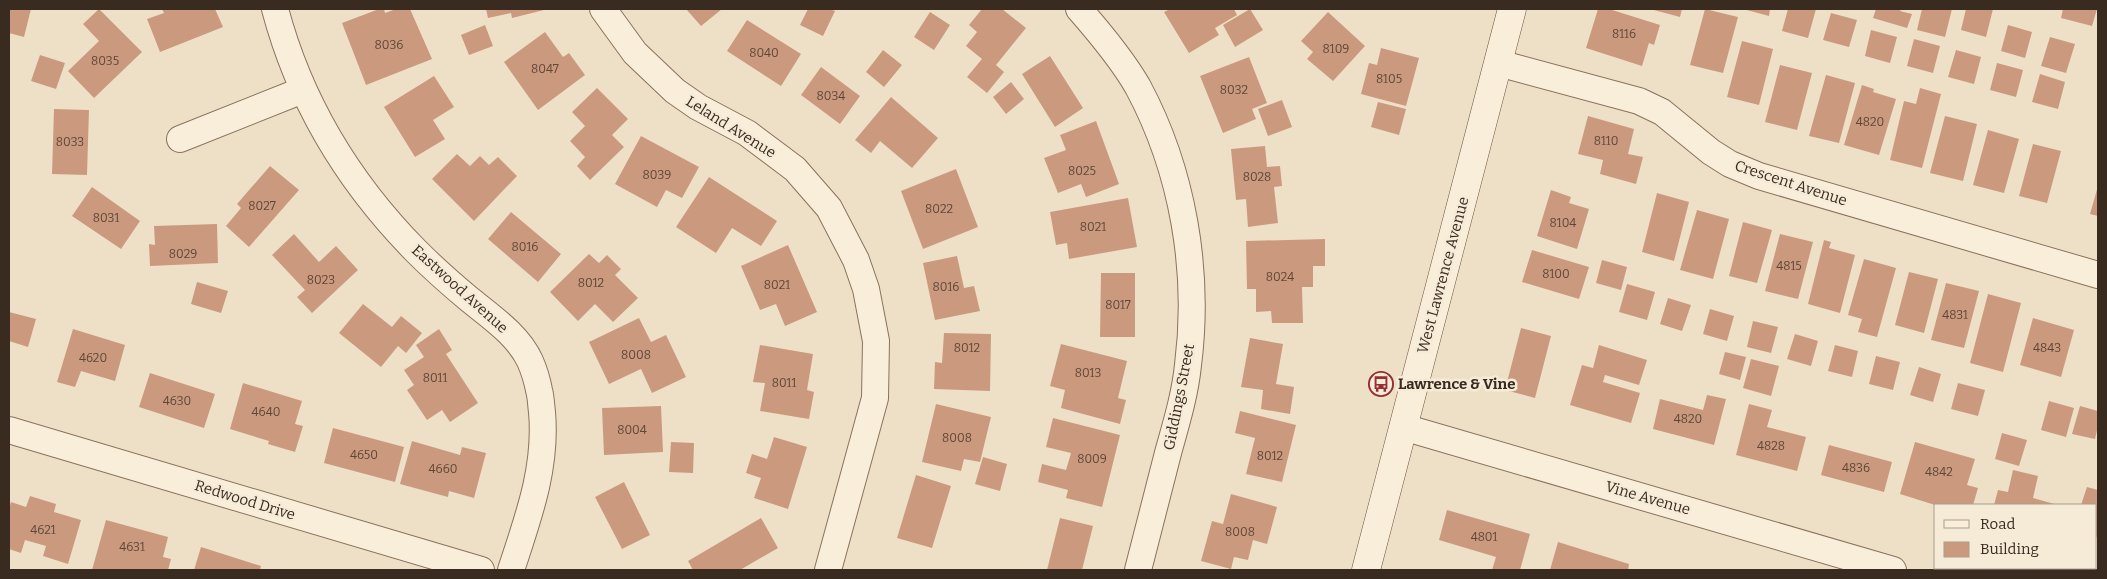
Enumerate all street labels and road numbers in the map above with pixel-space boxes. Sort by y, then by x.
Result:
street label: Leland Avenue [683,92,779,162]
street label: Crescent Avenue [1732,156,1850,210]
street label: West Lawrence Avenue [1413,195,1473,355]
street label: Eastwood Avenue [408,241,512,337]
street label: Giddings Street [1160,342,1198,452]
street label: Redwood Drive [193,476,297,524]
street label: Vine Avenue [1603,477,1693,519]

